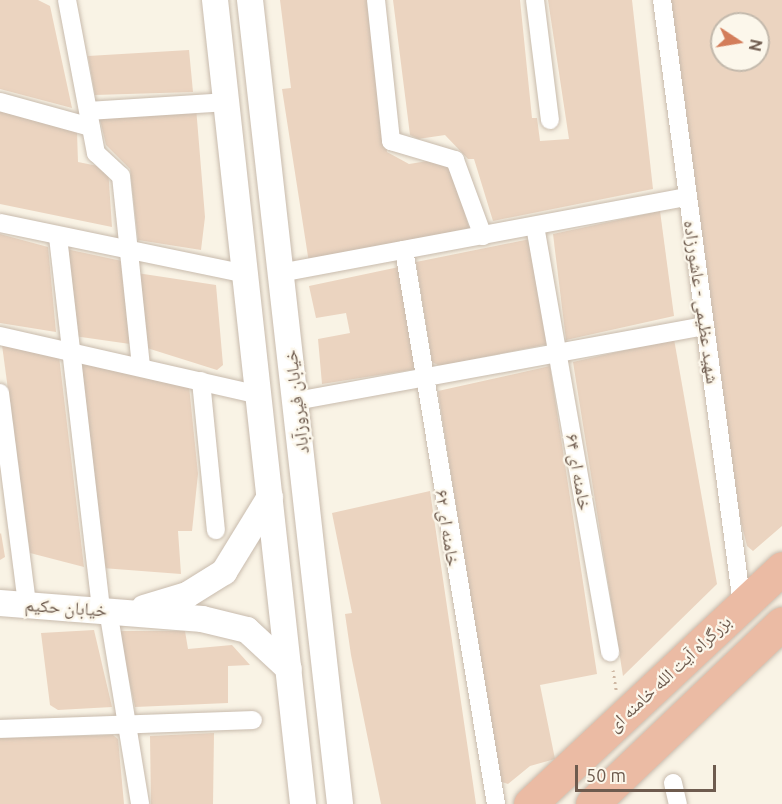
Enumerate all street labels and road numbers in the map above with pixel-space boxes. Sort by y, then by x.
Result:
street label: شهید عظیمی - عاشورزاده [680,219,724,385]
street label: خیابان فیروزآباد [279,349,313,455]
street label: خامنه ای ۶۴ [562,432,596,512]
street label: خامنه ای ۶۲ [431,488,465,568]
street label: خیابان حکیم [24,593,108,621]
street label: بزرگراه آیت الله خامنه ای [603,610,735,736]

